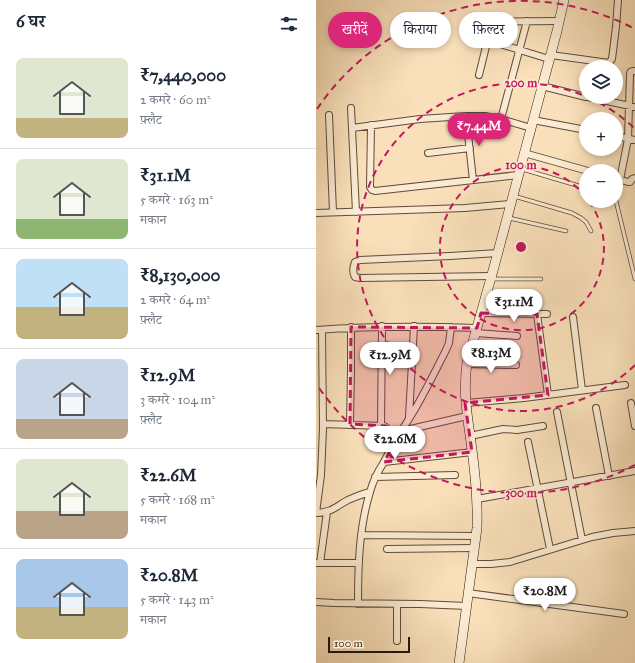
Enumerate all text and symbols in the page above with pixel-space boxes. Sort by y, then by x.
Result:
text: 6 घर [16,11,45,32]
chip: खरीदें [328,12,382,48]
chip: किराया [390,12,451,48]
chip: फ़िल्टर [459,12,518,48]
icon: filters [278,13,300,35]
map controls [579,60,623,208]
button: layers [579,60,623,104]
text: ₹7,440,000 [140,65,226,86]
icon: home [48,74,96,122]
text: 200 m [505,76,538,90]
text: 2 कमरे · 60 m² [140,92,211,108]
text: फ़्लैट [140,112,162,128]
button: + [579,112,623,156]
pin: ₹7.44M [446,113,512,147]
text: ₹7.44M [457,118,501,134]
text: 100 m [505,158,538,172]
button: − [579,164,623,208]
text: ₹31.1M [140,165,191,186]
icon: home [48,175,96,223]
text: 5 कमरे · 163 m² [140,192,213,208]
text: मकान [140,212,166,228]
centre of rings [514,240,528,254]
text: ₹8,130,000 [140,265,221,286]
icon: home [48,275,96,323]
pin: ₹31.1M [481,289,547,323]
text: 2 कमरे · 64 m² [140,292,210,308]
text: ₹31.1M [495,294,533,310]
text: फ़्लैट [140,312,162,328]
pin: ₹8.13M [458,340,524,374]
pin: ₹12.9M [357,342,423,376]
text: ₹8.13M [471,345,511,361]
text: ₹12.9M [369,347,411,363]
text: ₹12.9M [140,365,195,386]
icon: home [48,375,96,423]
text: 3 कमरे · 104 m² [140,392,215,408]
text: फ़्लैट [140,412,162,428]
pin: ₹22.6M [362,426,428,460]
text: ₹22.6M [373,431,417,447]
text: ₹22.6M [140,465,196,486]
icon: home [48,475,96,523]
text: 300 m [505,486,538,501]
text: 5 कमरे · 168 m² [140,492,215,508]
text: मकान [140,512,166,528]
text: ₹20.8M [140,565,198,586]
icon: home [48,575,96,623]
pin: ₹20.8M [512,578,578,612]
text: ₹20.8M [523,583,567,599]
text: 5 कमरे · 143 m² [140,592,214,608]
text: मकान [140,612,166,628]
scale bar [328,635,410,654]
text: 100 m [334,637,363,650]

